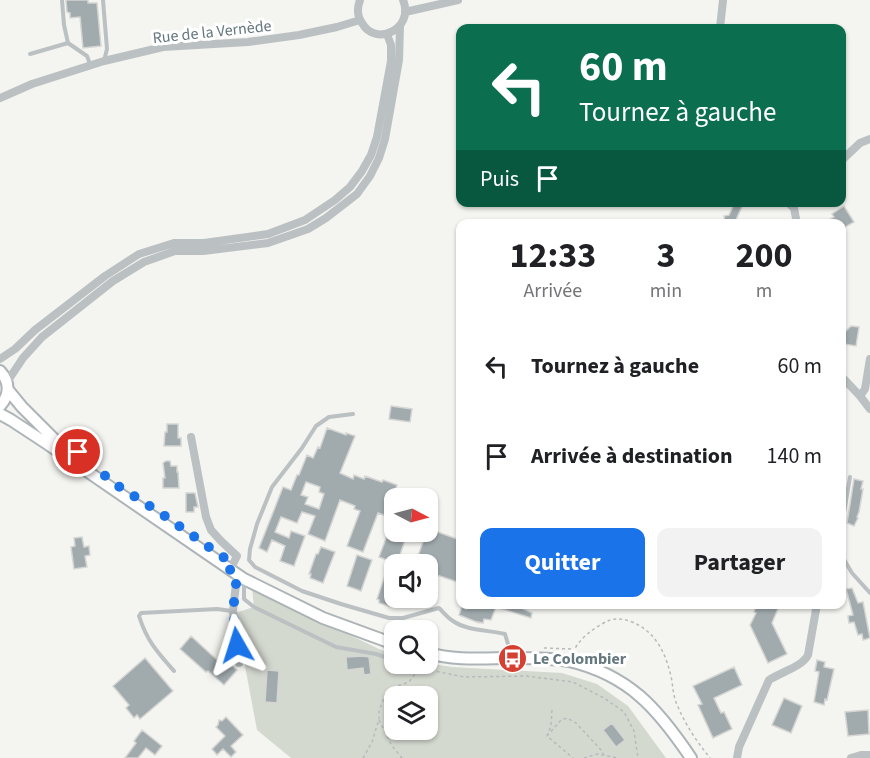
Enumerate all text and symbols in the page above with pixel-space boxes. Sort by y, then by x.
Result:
street label: Rue de la Vernède [152,15,273,49]
text: 60 m [579,37,668,97]
icon: left [480,48,558,126]
text: Tournez à gauche [579,93,776,132]
icon: arrive [531,162,564,195]
text: Puis [480,163,519,195]
text: 12:33 [509,230,596,281]
text: 3 [656,230,675,281]
text: 200 [736,230,793,281]
text: Arrivée [523,277,582,305]
text: min [650,277,682,305]
text: m [756,277,772,305]
icon: left [480,350,513,383]
text: Tournez à gauche [531,350,699,382]
text: 60 m [777,350,822,382]
pin [52,426,103,477]
icon: arrive [61,435,94,468]
icon: arrive [480,440,513,473]
text: Arrivée à destination [531,440,733,472]
text: 140 m [767,440,822,472]
north arrow [384,488,438,542]
map controls [384,488,438,740]
button: Quitter [480,528,645,597]
button: Partager [657,528,822,597]
button: sound [384,554,438,608]
position arrow [205,613,269,677]
button: search [384,620,438,674]
bus stop icon: Le Colombier [496,642,528,674]
place label: Le Colombier [533,648,627,670]
button: layers [384,686,438,740]

